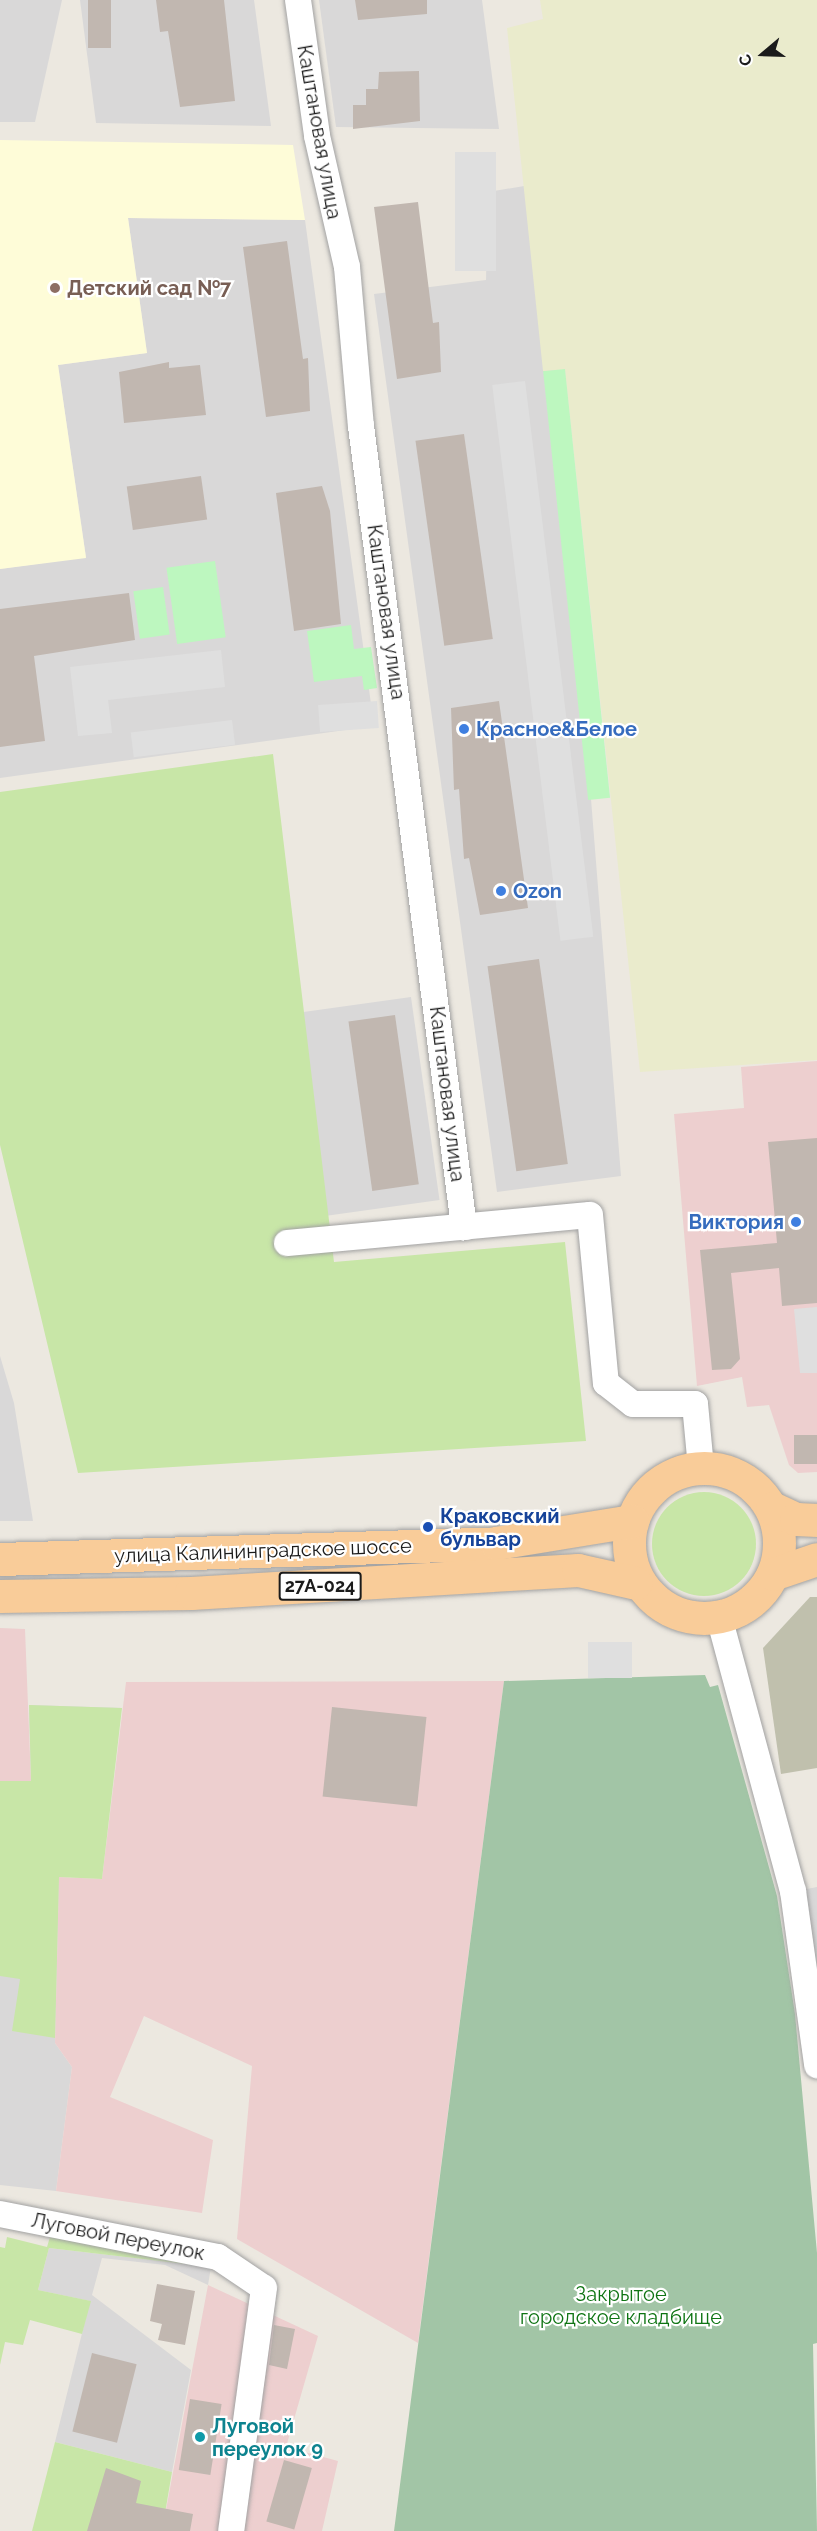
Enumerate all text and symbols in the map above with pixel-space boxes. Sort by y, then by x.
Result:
north arrow [733,24,793,84]
street label: Каштановая улица [292,43,346,221]
text: С [735,52,756,68]
place label: Детский сад №7 [67,276,231,300]
marker: Детский сад №7 [48,281,62,295]
street label: Каштановая улица [362,523,410,701]
place label: Красное&Белое [476,717,637,741]
marker: Красное&Белое [457,722,471,736]
place label: Ozon [513,879,562,903]
marker: Ozon [494,884,508,898]
street label: Каштановая улица [424,1005,470,1183]
place label: Виктория [689,1210,784,1234]
marker: Виктория [789,1215,803,1229]
place label: Краковский бульвар [440,1504,559,1551]
marker: Краковский бульвар [421,1520,435,1534]
street label: улица Калининградское шоссе [114,1534,412,1568]
road number: 27А-024 [278,1571,362,1601]
street label: Луговой переулок [29,2208,207,2266]
park label: Закрытое городское кладбище [520,2282,722,2329]
place label: Луговой переулок 9 [212,2414,323,2461]
marker: Луговой переулок 9 [193,2430,207,2444]

